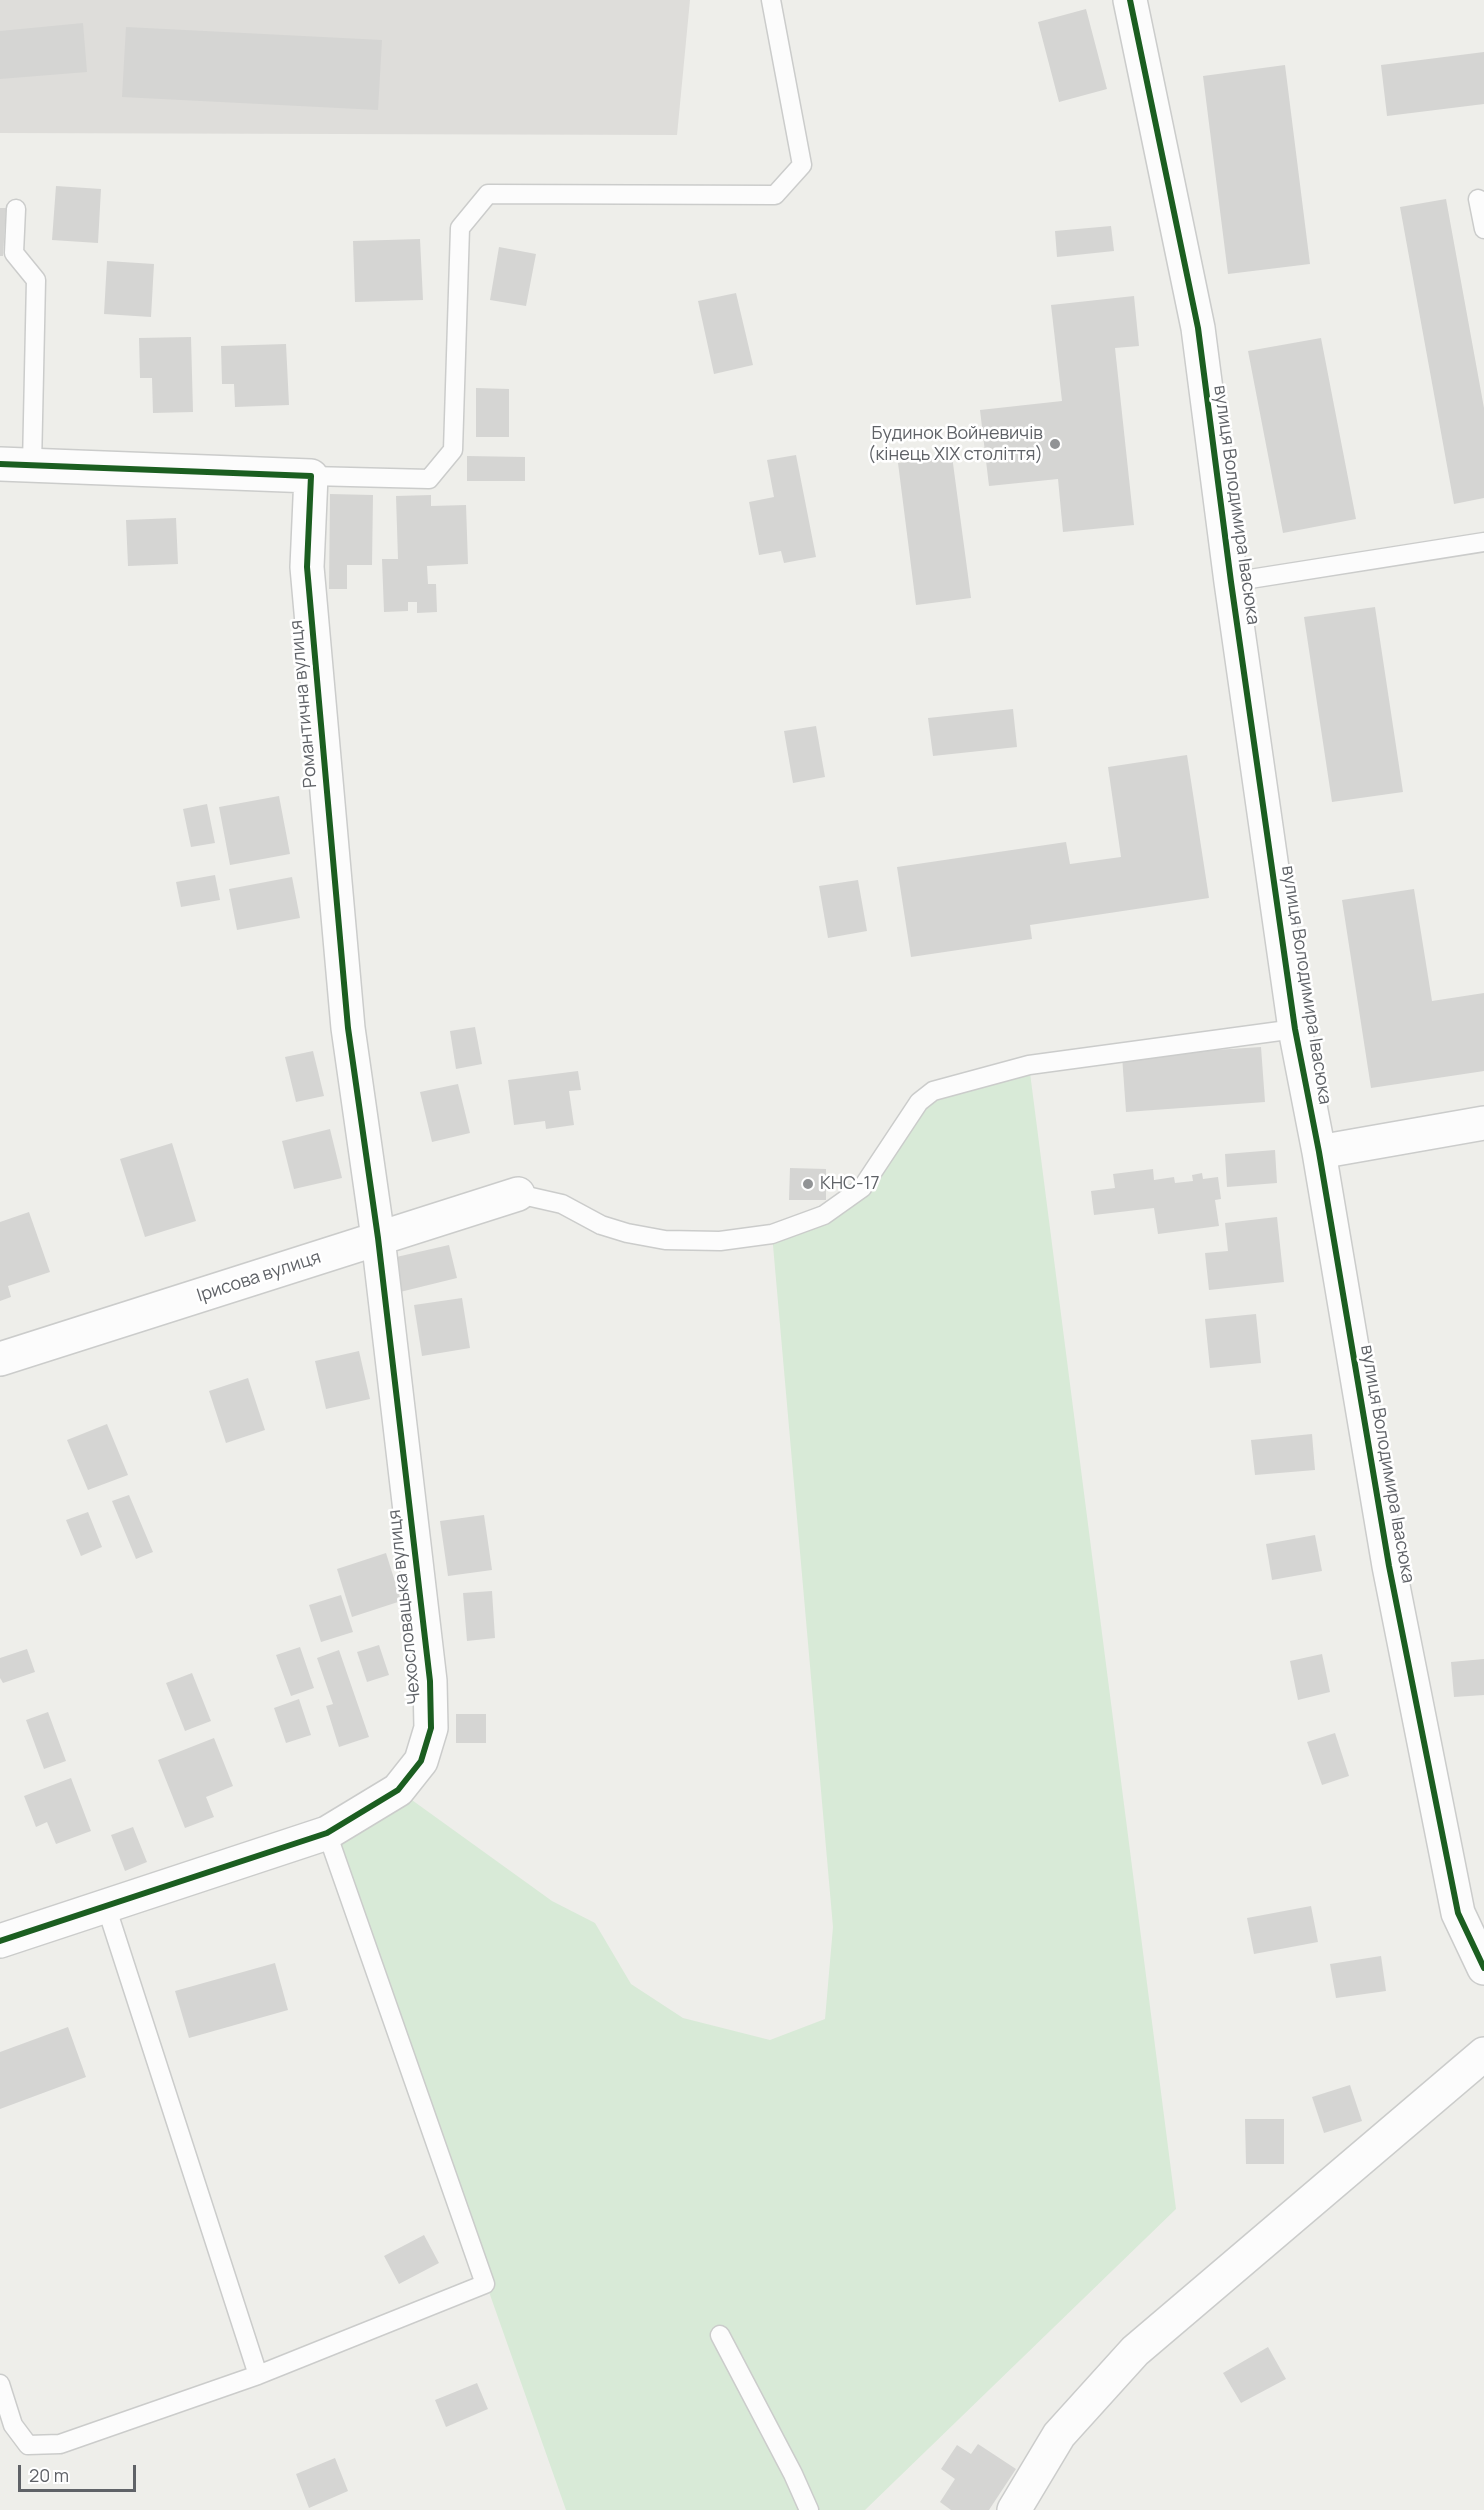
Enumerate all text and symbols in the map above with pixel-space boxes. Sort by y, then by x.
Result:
street label: вулиця Володимира Івасюка [1208,384,1264,626]
place label: Будинок Войневичів (кінець ХІХ століття) [868,423,1043,466]
marker: Будинок Войневичів (кінець ХІХ століття) [1048,437,1062,451]
street label: Романтична вулиця [286,619,322,789]
street label: вулиця Володимира Івасюка [1276,864,1336,1106]
place label: КНС-17 [820,1173,879,1195]
marker: КНС-17 [801,1177,815,1191]
street label: Ірисова вулиця [194,1247,324,1307]
street label: вулиця Володимира Івасюка [1355,1343,1419,1585]
street label: Чехословацька вулиця [384,1509,426,1705]
scale bar [21,2453,140,2491]
text: 20 m [29,2463,69,2487]

